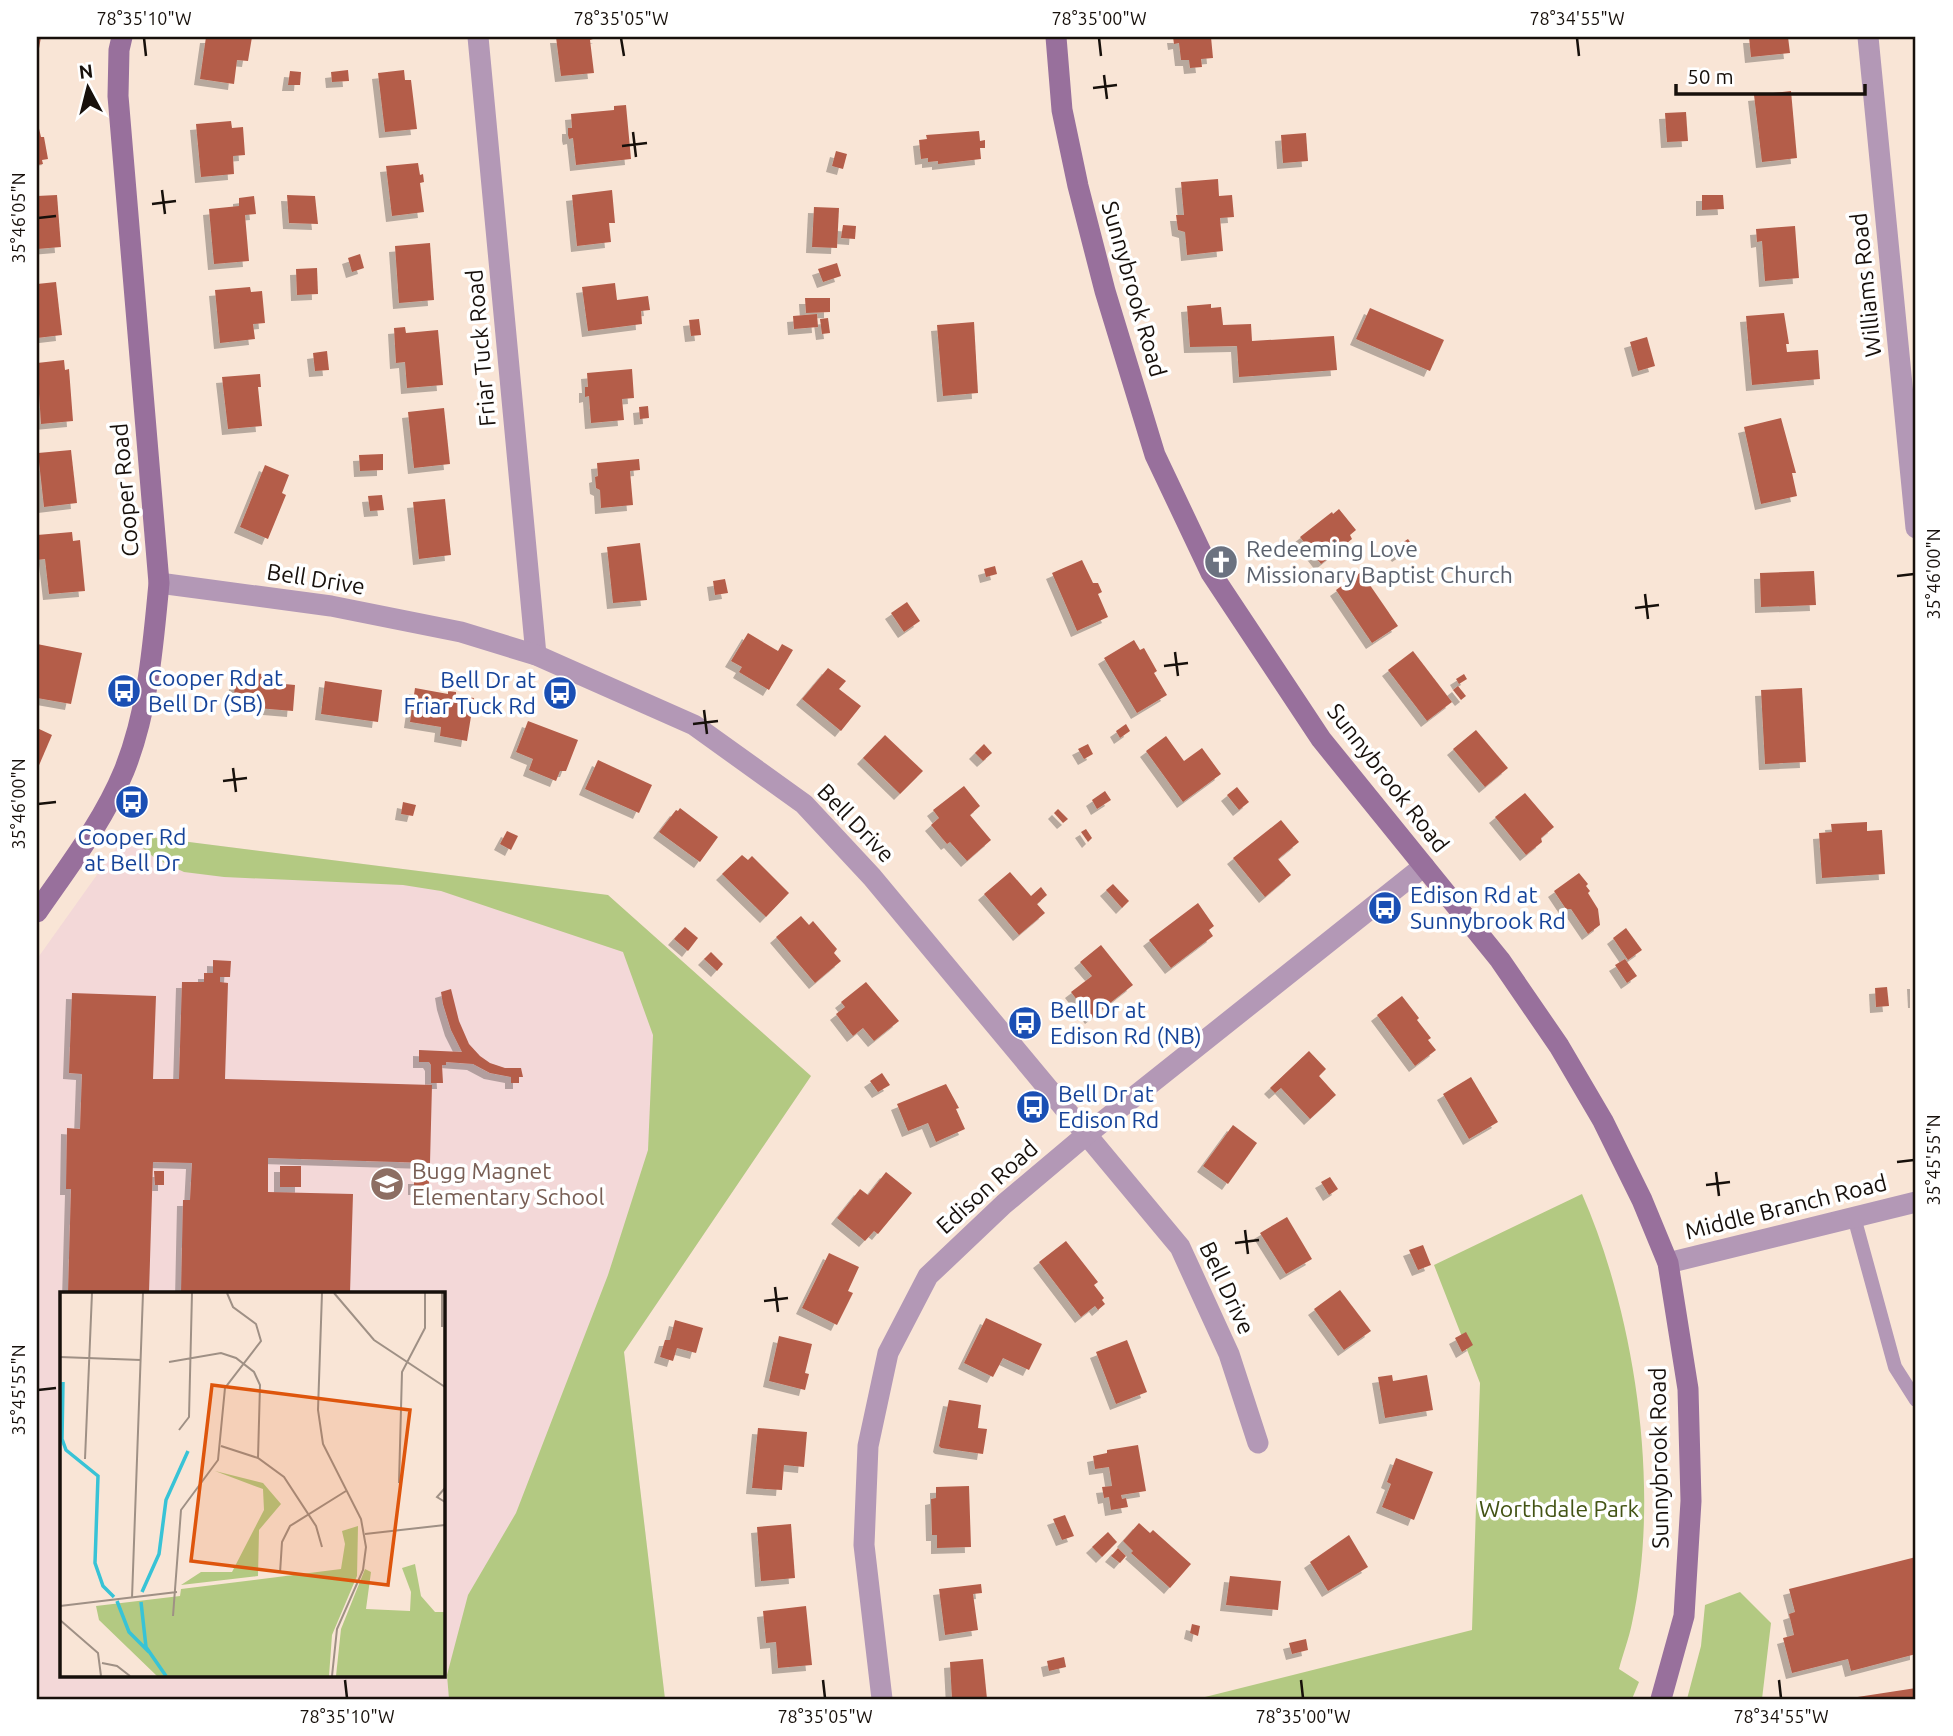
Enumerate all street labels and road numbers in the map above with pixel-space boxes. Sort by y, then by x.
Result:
street label: Sunnybrook Road [1097,198,1171,379]
street label: Williams Road [1845,212,1886,358]
street label: Friar Tuck Road [461,268,500,428]
street label: Cooper Road [106,422,143,558]
street label: Bell Drive [265,558,367,599]
street label: Sunnybrook Road [1323,699,1454,857]
street label: Bell Drive [813,778,900,867]
street label: Edison Road [931,1135,1042,1238]
street label: Middle Branch Road [1683,1169,1889,1244]
street label: Bell Drive [1195,1238,1260,1338]
street label: Sunnybrook Road [1644,1367,1673,1549]

